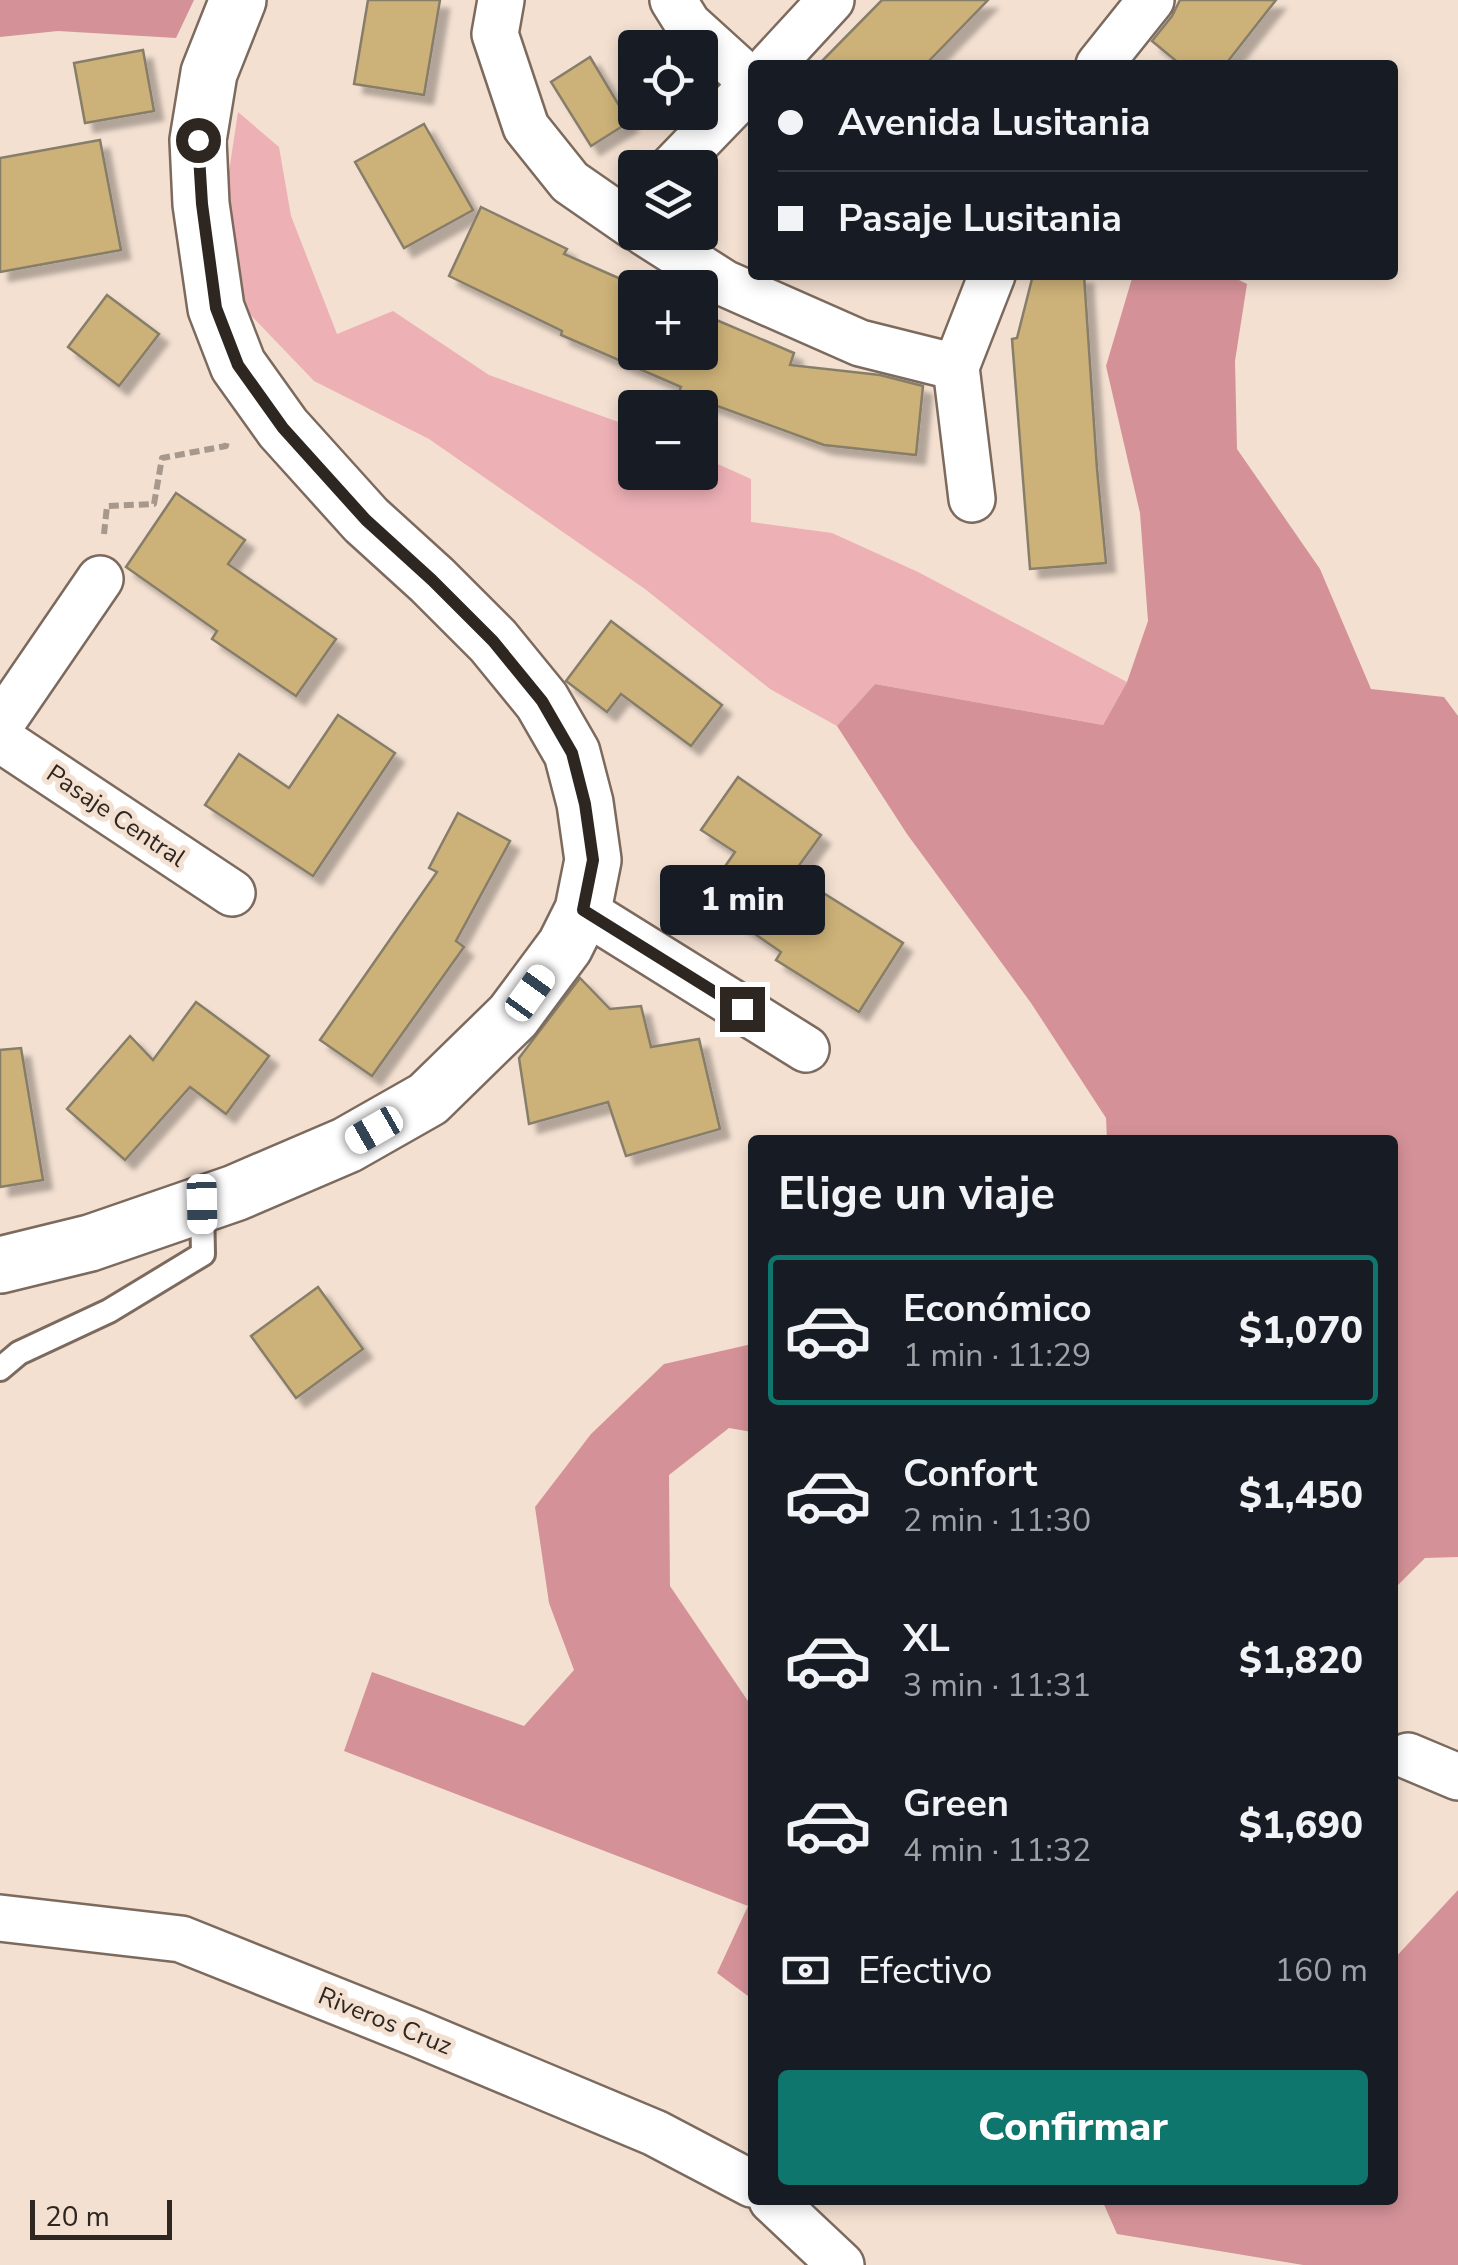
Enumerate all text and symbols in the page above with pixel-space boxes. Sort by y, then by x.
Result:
map controls [618,30,718,490]
button: locate [618,30,718,130]
text: Avenida Lusitania [838,97,1151,148]
route start [176,118,221,163]
button: layers [618,150,718,250]
text: Pasaje Lusitania [838,193,1122,244]
button: + [618,270,718,370]
button: − [618,390,718,490]
street label: Pasaje Central [40,757,193,875]
callout: 1 min [660,864,824,934]
text: 1 min [700,878,785,921]
car [500,960,560,1026]
route end [720,987,765,1032]
car [341,1102,407,1158]
text: Elige un viaje [778,1164,1055,1225]
car [186,1174,218,1234]
text: Económico [903,1283,1092,1334]
icon: car [783,1285,873,1375]
text: $1,070 [1239,1305,1363,1356]
text: 1 min · 11:29 [903,1334,1091,1377]
text: Confort [903,1448,1037,1499]
icon: car [783,1450,873,1540]
text: $1,450 [1239,1470,1363,1521]
text: 2 min · 11:30 [903,1499,1091,1542]
text: XL [903,1613,950,1664]
icon: car [783,1615,873,1705]
text: $1,820 [1239,1635,1363,1686]
text: 3 min · 11:31 [903,1664,1091,1707]
text: Green [903,1778,1009,1829]
icon: car [783,1780,873,1870]
text: $1,690 [1239,1800,1363,1851]
text: 4 min · 11:32 [903,1829,1091,1872]
icon: cash [778,1943,833,1998]
text: Efectivo [858,1945,992,1996]
text: 160 m [1275,1949,1368,1992]
street label: Riveros Cruz [313,1979,457,2063]
button: Confirmar [778,2070,1368,2185]
scale bar [30,2195,172,2240]
text: 20 m [45,2198,110,2236]

